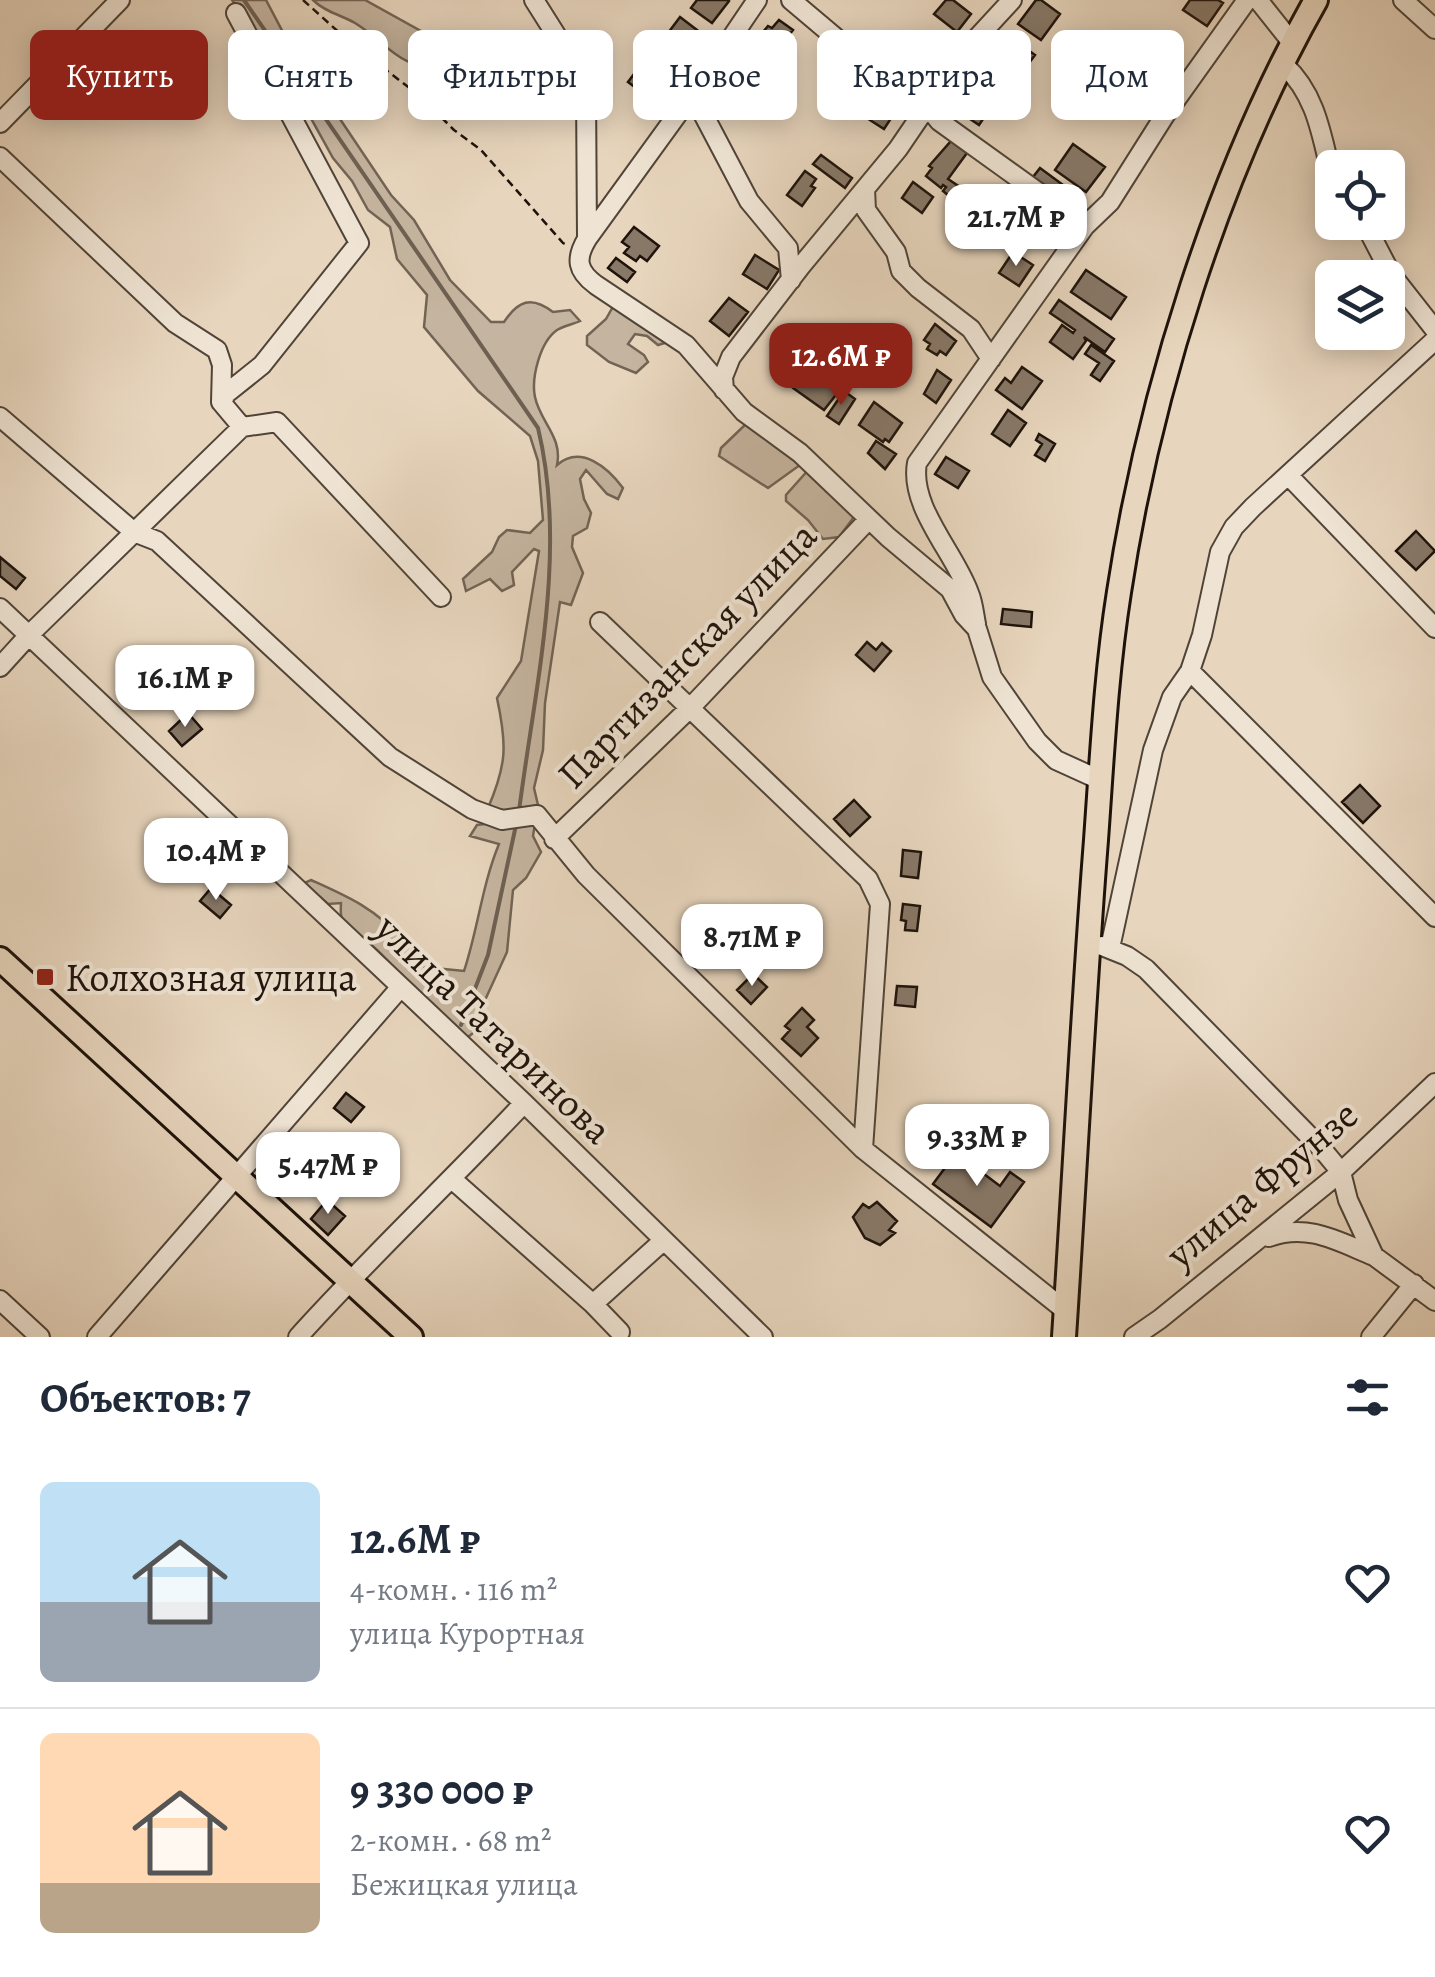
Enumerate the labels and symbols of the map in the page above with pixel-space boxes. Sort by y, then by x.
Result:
pin: 21.7M ₽ [924,184,1108,269]
pin: 12.6M ₽ [749,323,933,408]
street label: Партизанская улица [545,509,830,801]
pin: 16.1M ₽ [93,645,277,730]
pin: 10.4M ₽ [124,818,308,903]
street label: улица Татаринова [363,901,625,1157]
pin: 8.71M ₽ [660,904,844,989]
place label: Колхозная улица [65,950,357,1005]
marker: Колхозная улица [34,966,56,988]
street label: улица Фрунзе [1153,1087,1370,1281]
pin: 9.33M ₽ [885,1104,1069,1189]
pin: 5.47M ₽ [236,1132,420,1217]

